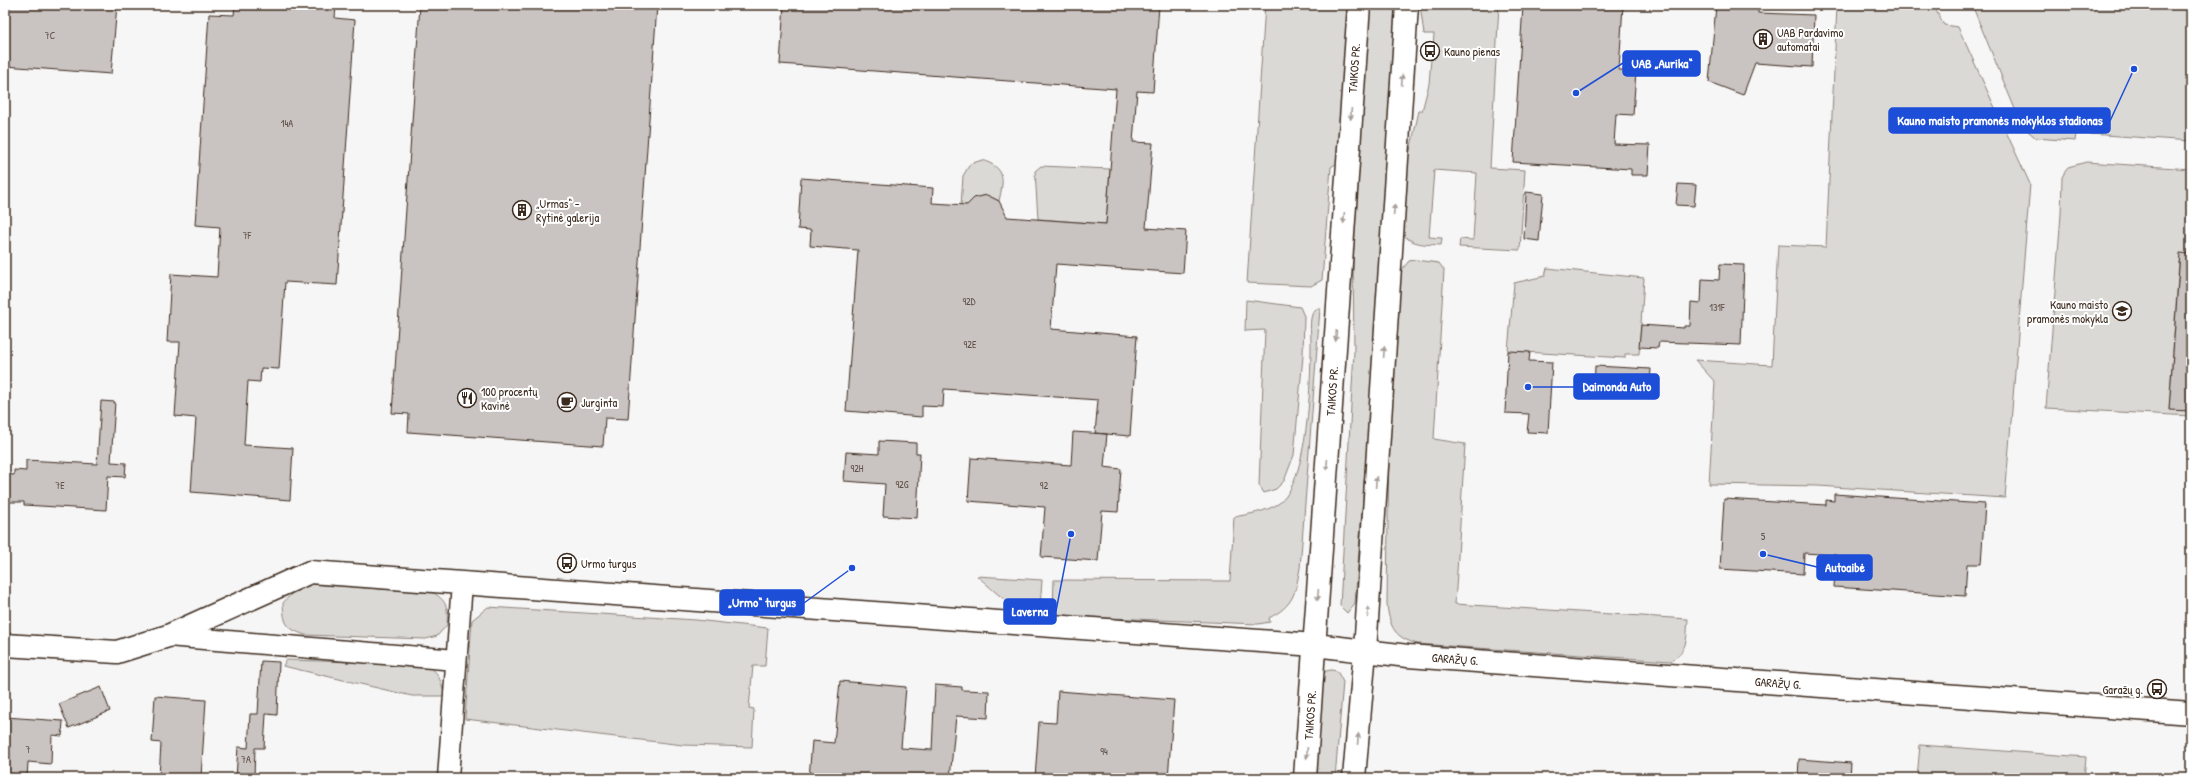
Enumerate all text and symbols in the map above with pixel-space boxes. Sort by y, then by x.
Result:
place label: UAB Pardavimo automatai [1777,24,1843,55]
building icon: UAB Pardavimo automatai [1752,28,1774,50]
house number: 7C [45,29,56,42]
bus stop icon: Kauno pienas [1419,40,1441,62]
street label: TAIKOS PR. [1344,43,1364,93]
place label: Kauno pienas [1444,43,1501,60]
callout: UAB „Aurika“ [1623,51,1700,76]
text: UAB „Aurika“ [1632,54,1693,72]
one-way arrow [1399,74,1406,86]
one-way arrow [1348,108,1355,120]
callout: Kauno maisto pramonės mokyklos stadionas [1889,108,2110,133]
text: Kauno maisto pramonės mokyklos stadionas [1897,111,2103,130]
house number: 14A [281,117,293,130]
place label: „Urmas“ - Rytinė galerija [536,195,599,226]
building icon: „Urmas“ - Rytinė galerija [511,199,533,221]
one-way arrow [1390,204,1397,216]
one-way arrow [1340,211,1347,224]
house number: 7F [243,229,252,242]
house number: 92D [962,295,976,308]
place label: Kauno maisto pramonės mokykla [2027,296,2108,327]
school or university icon: Kauno maisto pramonės mokykla [2111,300,2133,322]
house number: 131F [1709,301,1725,314]
one-way arrow [1332,330,1339,342]
house number: 92E [964,338,977,351]
one-way arrow [1381,346,1388,358]
street label: TAIKOS PR. [1322,366,1342,416]
callout: Daimonda Auto [1574,374,1659,399]
text: Daimonda Auto [1583,377,1652,395]
place label: 100 procentų Kavinė [481,383,538,414]
restaurant icon: 100 procentų Kavinė [456,387,478,409]
cafe icon: Jurginta [556,391,578,413]
place label: Jurginta [581,394,617,411]
one-way arrow [1324,459,1331,471]
house number: 92H [850,462,864,475]
one-way arrow [1372,476,1379,488]
house number: 92G [895,478,909,491]
house number: 7E [55,479,65,492]
house number: 92 [1040,479,1048,492]
house number: 5 [1761,530,1766,543]
bus stop icon: Urmo turgus [556,552,578,574]
place label: Urmo turgus [581,555,637,572]
callout: Autoaibė [1817,555,1872,580]
text: Autoaibė [1825,558,1866,576]
one-way arrow [1315,589,1322,601]
callout: „Urmo“ turgus [720,590,804,615]
text: „Urmo“ turgus [728,593,796,612]
callout: Laverna [1004,599,1056,624]
text: Laverna [1012,602,1049,620]
one-way arrow [1364,606,1371,618]
street label: GARAŽŲ G. [1431,649,1479,669]
street label: GARAŽŲ G. [1754,673,1802,693]
bus stop icon: Garažų g. [2146,678,2168,700]
place label: Garažų g. [2103,681,2143,698]
street label: TAIKOS PR. [1300,690,1320,740]
one-way arrow [1354,733,1361,745]
house number: 7 [26,743,31,756]
house number: 94 [1100,745,1108,758]
one-way arrow [1304,747,1311,759]
house number: 7A [241,753,251,766]

